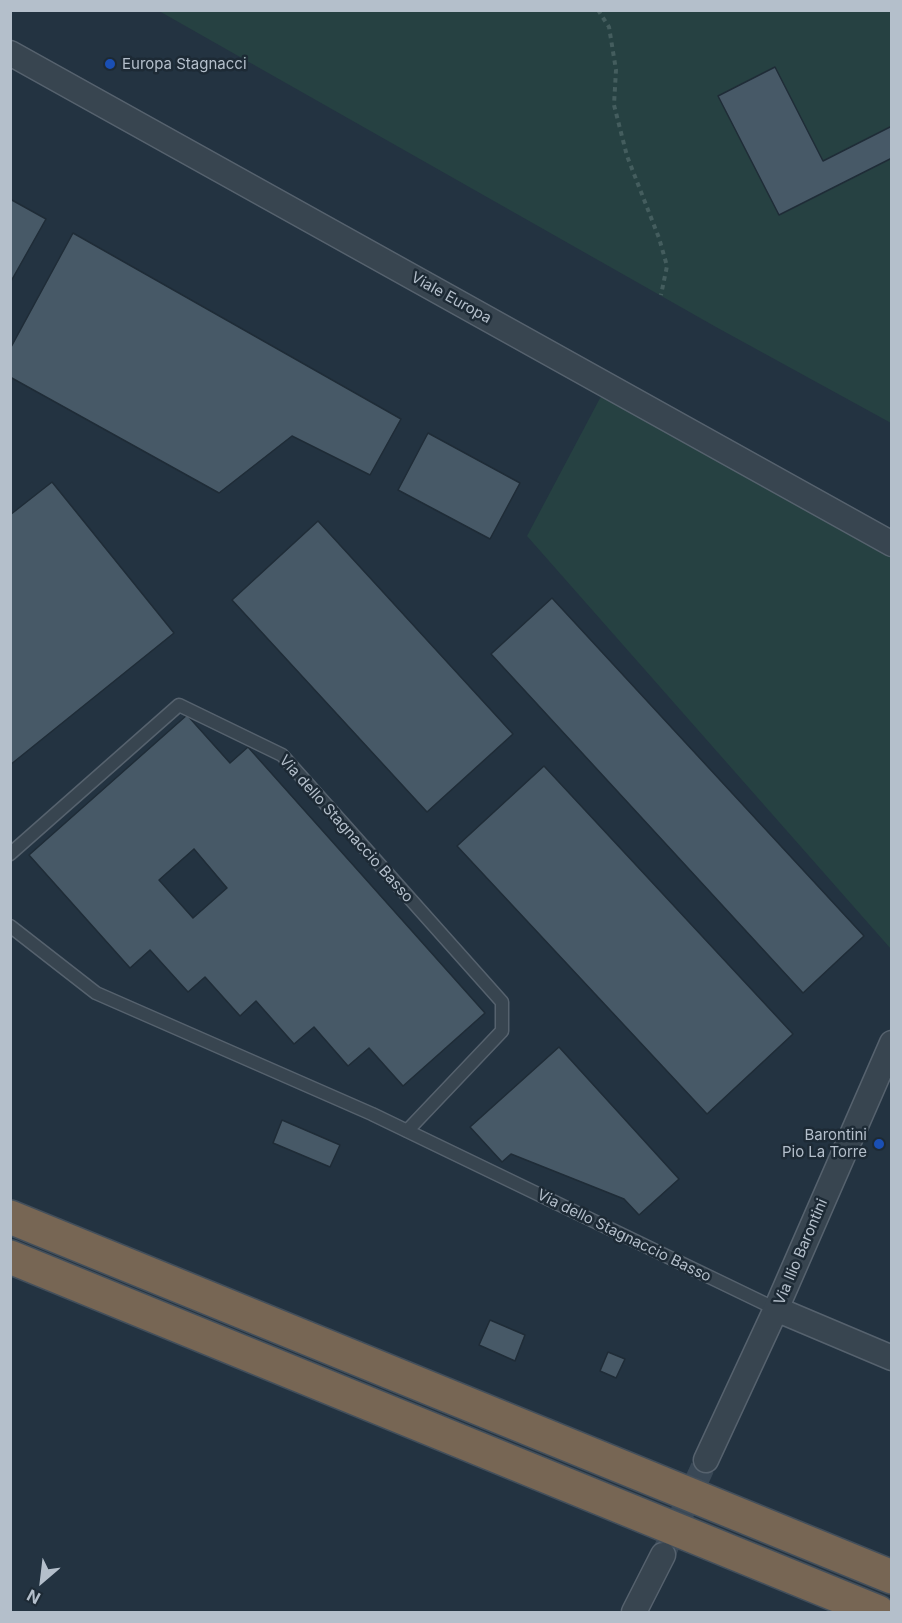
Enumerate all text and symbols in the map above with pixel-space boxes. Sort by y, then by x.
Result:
place label: Europa Stagnacci [122,55,247,73]
marker: Europa Stagnacci [103,57,117,71]
street label: Viale Europa [408,269,494,327]
street label: Via dello Stagnaccio Basso [275,752,417,906]
place label: Barontini Pio La Torre [782,1126,867,1161]
marker: Barontini Pio La Torre [872,1137,886,1151]
street label: Via dello Stagnaccio Basso [534,1186,714,1286]
street label: Via Ilio Barontini [771,1196,831,1308]
north arrow [12,1551,72,1611]
text: N [23,1585,44,1609]

